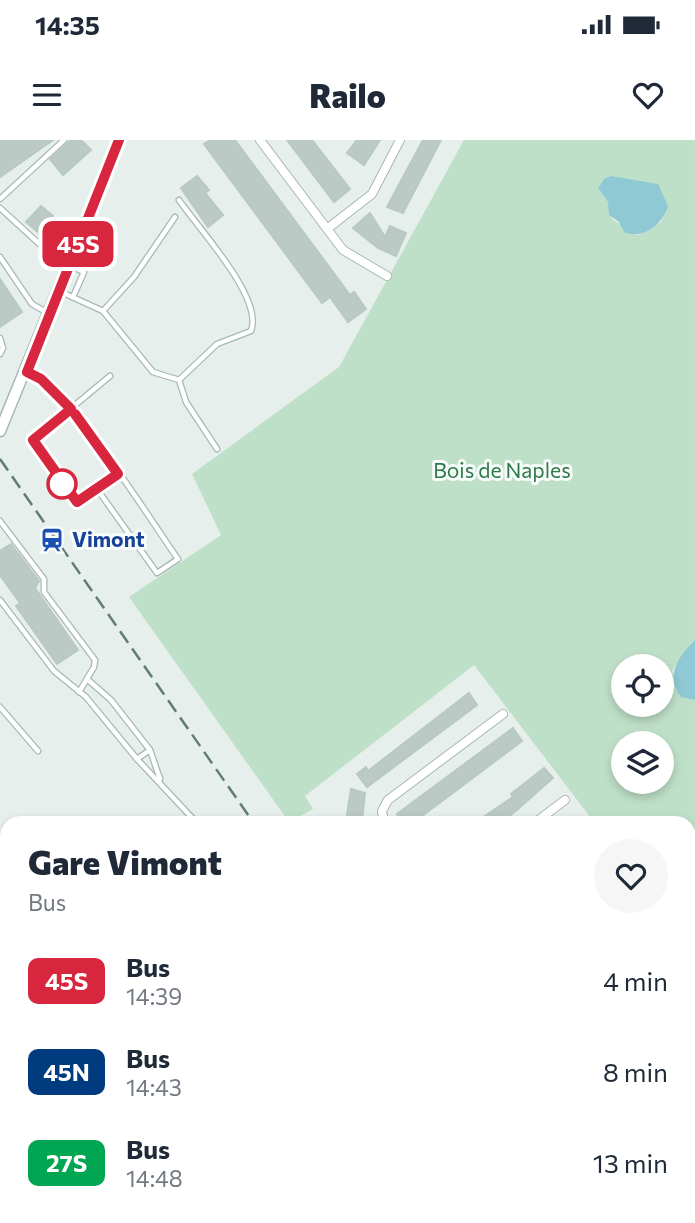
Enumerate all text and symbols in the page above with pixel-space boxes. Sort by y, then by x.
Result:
text: 14:35 [35,9,100,40]
text: Railo [309,75,386,115]
icon: menu [28,76,66,114]
icon: heart [629,76,667,114]
line badge: 45S [38,221,118,267]
text: 45S [56,229,100,258]
park label: Bois de Naples [433,457,571,482]
unlabelled marker [47,469,77,499]
station icon: Vimont [38,526,66,554]
place label: Vimont [72,526,145,551]
map controls [611,654,674,794]
button: locate [611,654,674,717]
button: layers [611,731,674,794]
button: heart [594,839,668,913]
text: Gare Vimont [28,841,222,882]
text: Bus [28,888,66,916]
text: Bus [126,951,170,982]
text: 4 min [603,965,668,996]
text: 45S [45,966,88,995]
text: 14:39 [126,982,182,1010]
text: Bus [126,1042,170,1073]
text: 8 min [603,1056,668,1087]
text: 45N [43,1057,90,1086]
text: 14:43 [126,1073,182,1101]
text: Bus [126,1133,170,1164]
text: 13 min [593,1147,668,1178]
text: 27S [46,1148,87,1177]
text: 14:48 [126,1164,183,1192]

